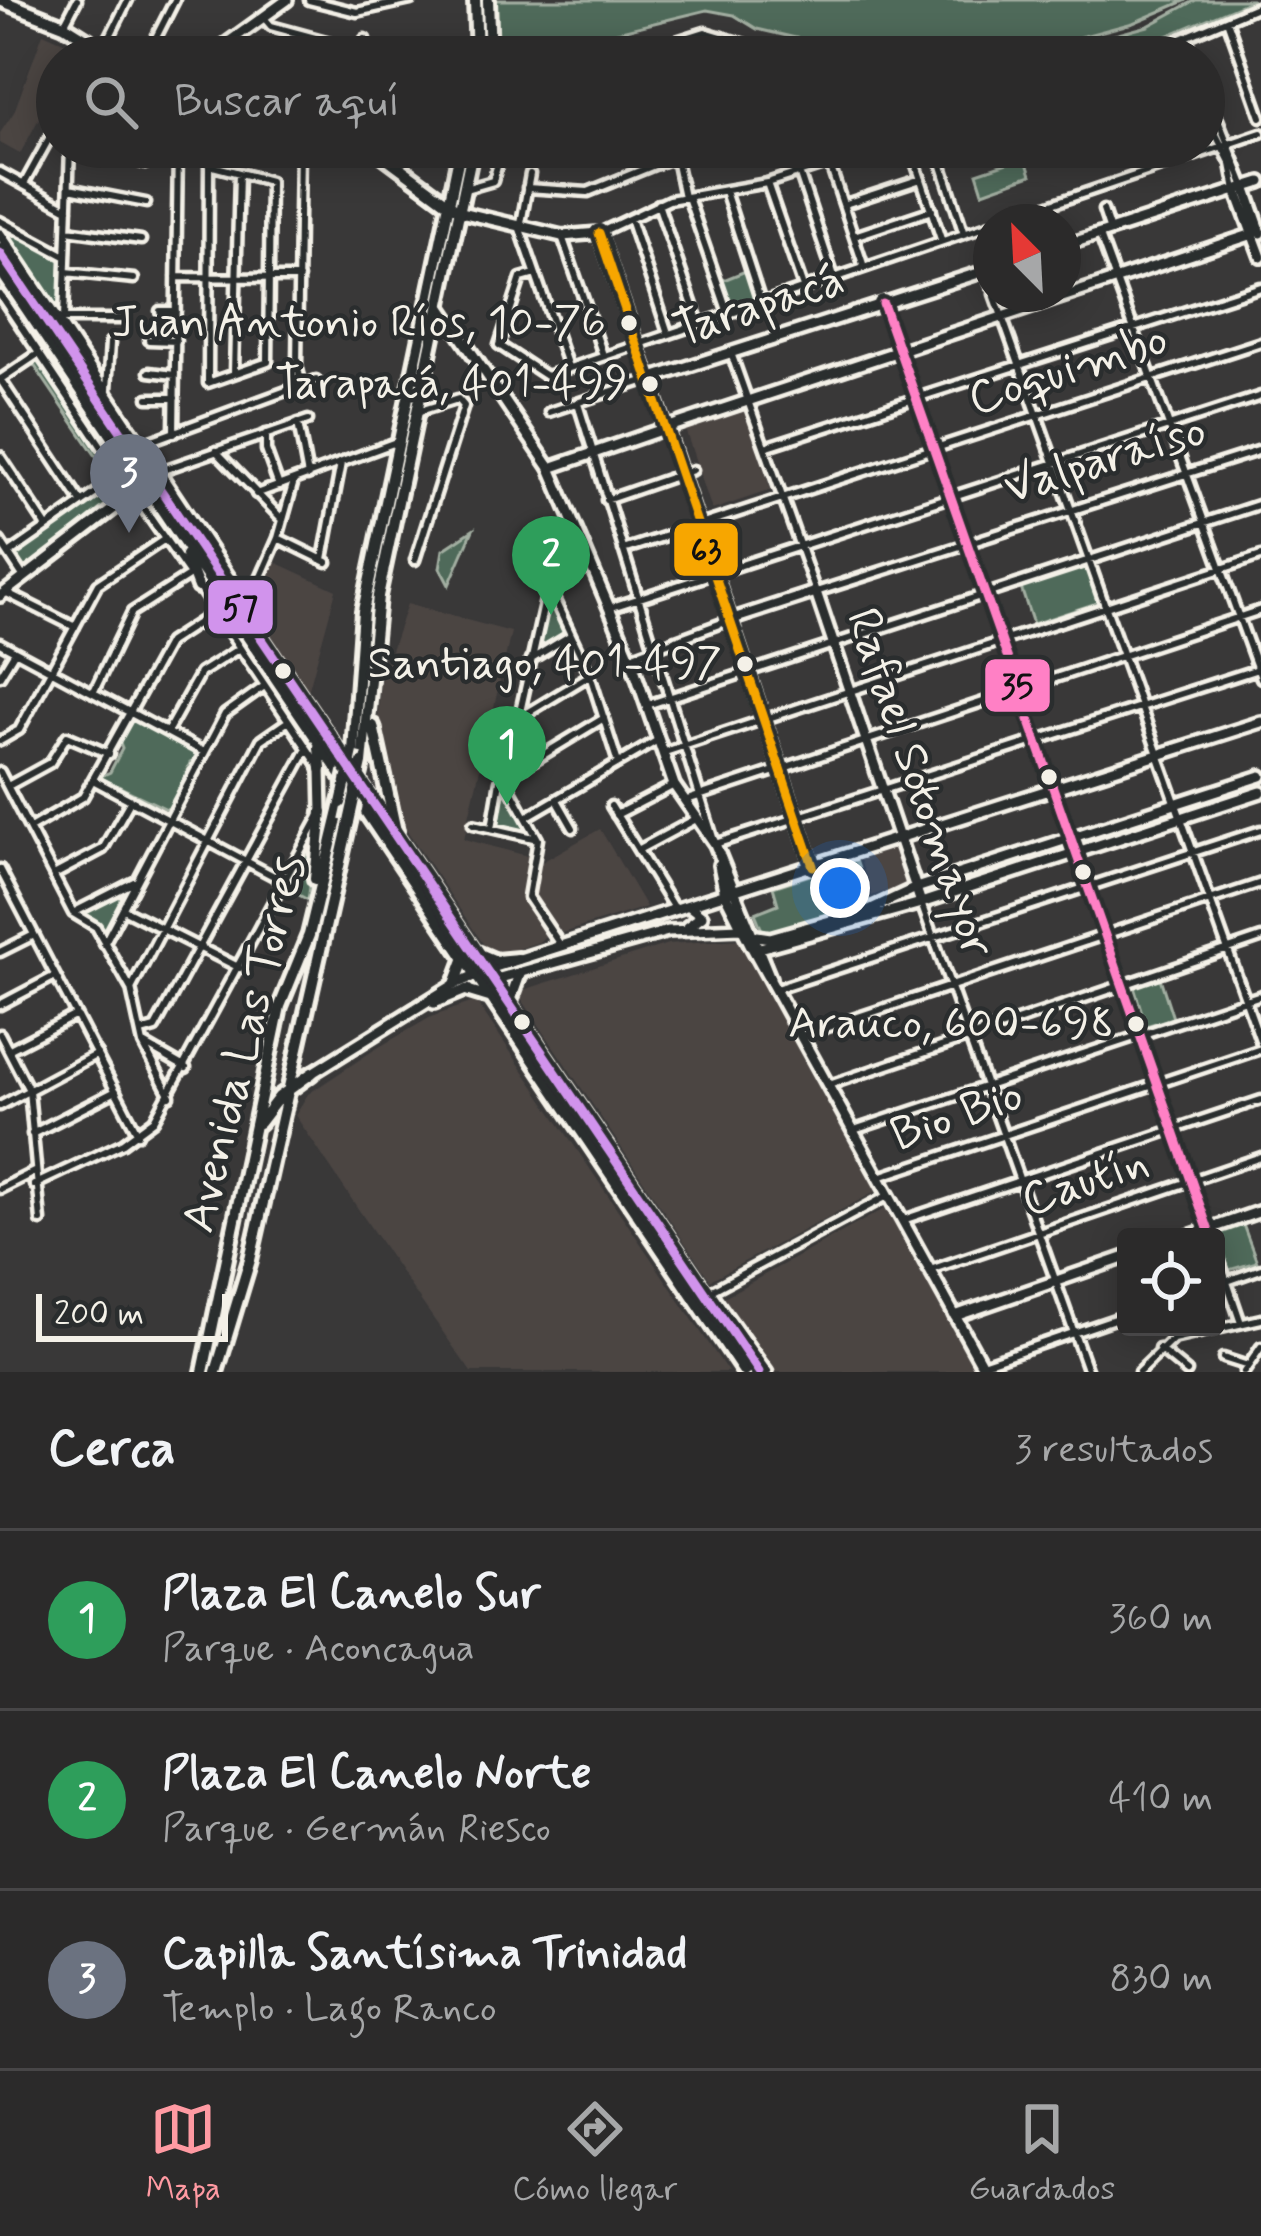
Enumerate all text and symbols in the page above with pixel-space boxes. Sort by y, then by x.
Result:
search box [36,36,1225,168]
icon: search [78,69,144,135]
text: Buscar aquí [174,73,400,132]
north arrow [973,204,1081,312]
street label: Tarapacá [666,249,852,363]
place label: Juan Antonio Ríos, 10-76 [112,294,606,353]
street label: Coquimbo [960,308,1176,432]
marker: Juan Antonio Ríos, 10-76 [618,312,640,334]
place label: Tarapacá, 401-499 [275,355,628,414]
marker: Tarapacá, 401-499 [639,373,661,395]
street label: Valparaíso [996,399,1214,521]
pin: 3 [90,434,168,533]
pin: 2 [512,516,590,615]
line badge: 63 [672,521,740,578]
text: 63 [691,530,721,574]
line badge: 57 [206,578,275,636]
text: 57 [222,588,259,632]
street label: Rafael Sotomayor [830,600,1008,966]
place label: Santiago, 401-497 [368,635,722,694]
marker: Santiago, 401-497 [734,653,756,675]
line badge: 35 [983,657,1052,714]
unlabelled marker [272,660,294,682]
text: 35 [1001,666,1033,710]
pin: 1 [468,706,546,805]
unlabelled marker [1038,766,1060,788]
street label: Avenida Las Torres [168,849,322,1239]
your location [810,858,870,918]
unlabelled marker [1072,861,1094,883]
place label: Arauco, 600-698 [788,995,1114,1054]
unlabelled marker [511,1011,533,1033]
marker: Arauco, 600-698 [1125,1013,1147,1035]
street label: Bio Bio [883,1064,1031,1168]
street label: Cautín [1013,1131,1157,1233]
map controls [1117,1228,1225,1336]
button: locate [1117,1228,1225,1336]
scale bar [36,1288,228,1341]
text: 200 m [54,1293,144,1337]
text: Cerca [48,1417,176,1483]
text: 3 resultados [1014,1425,1213,1476]
text: Plaza El Canelo Sur [162,1565,541,1624]
text: 1 [78,1594,96,1645]
text: 360 m [1109,1594,1213,1645]
text: Parque · Aconcagua [162,1624,475,1675]
text: Plaza El Canelo Norte [162,1745,592,1804]
text: 2 [77,1774,97,1825]
text: 410 m [1109,1774,1213,1825]
text: Parque · Germán Riesco [162,1804,551,1855]
text: Capilla Santísima Trinidad [162,1925,687,1984]
text: 3 [78,1954,96,2005]
text: 830 m [1109,1954,1213,2005]
text: Templo · Lago Ranco [162,1984,497,2035]
tab: Mapa [146,2096,221,2212]
tab: Cómo llegar [512,2096,677,2212]
tab: Guardados [969,2096,1115,2212]

